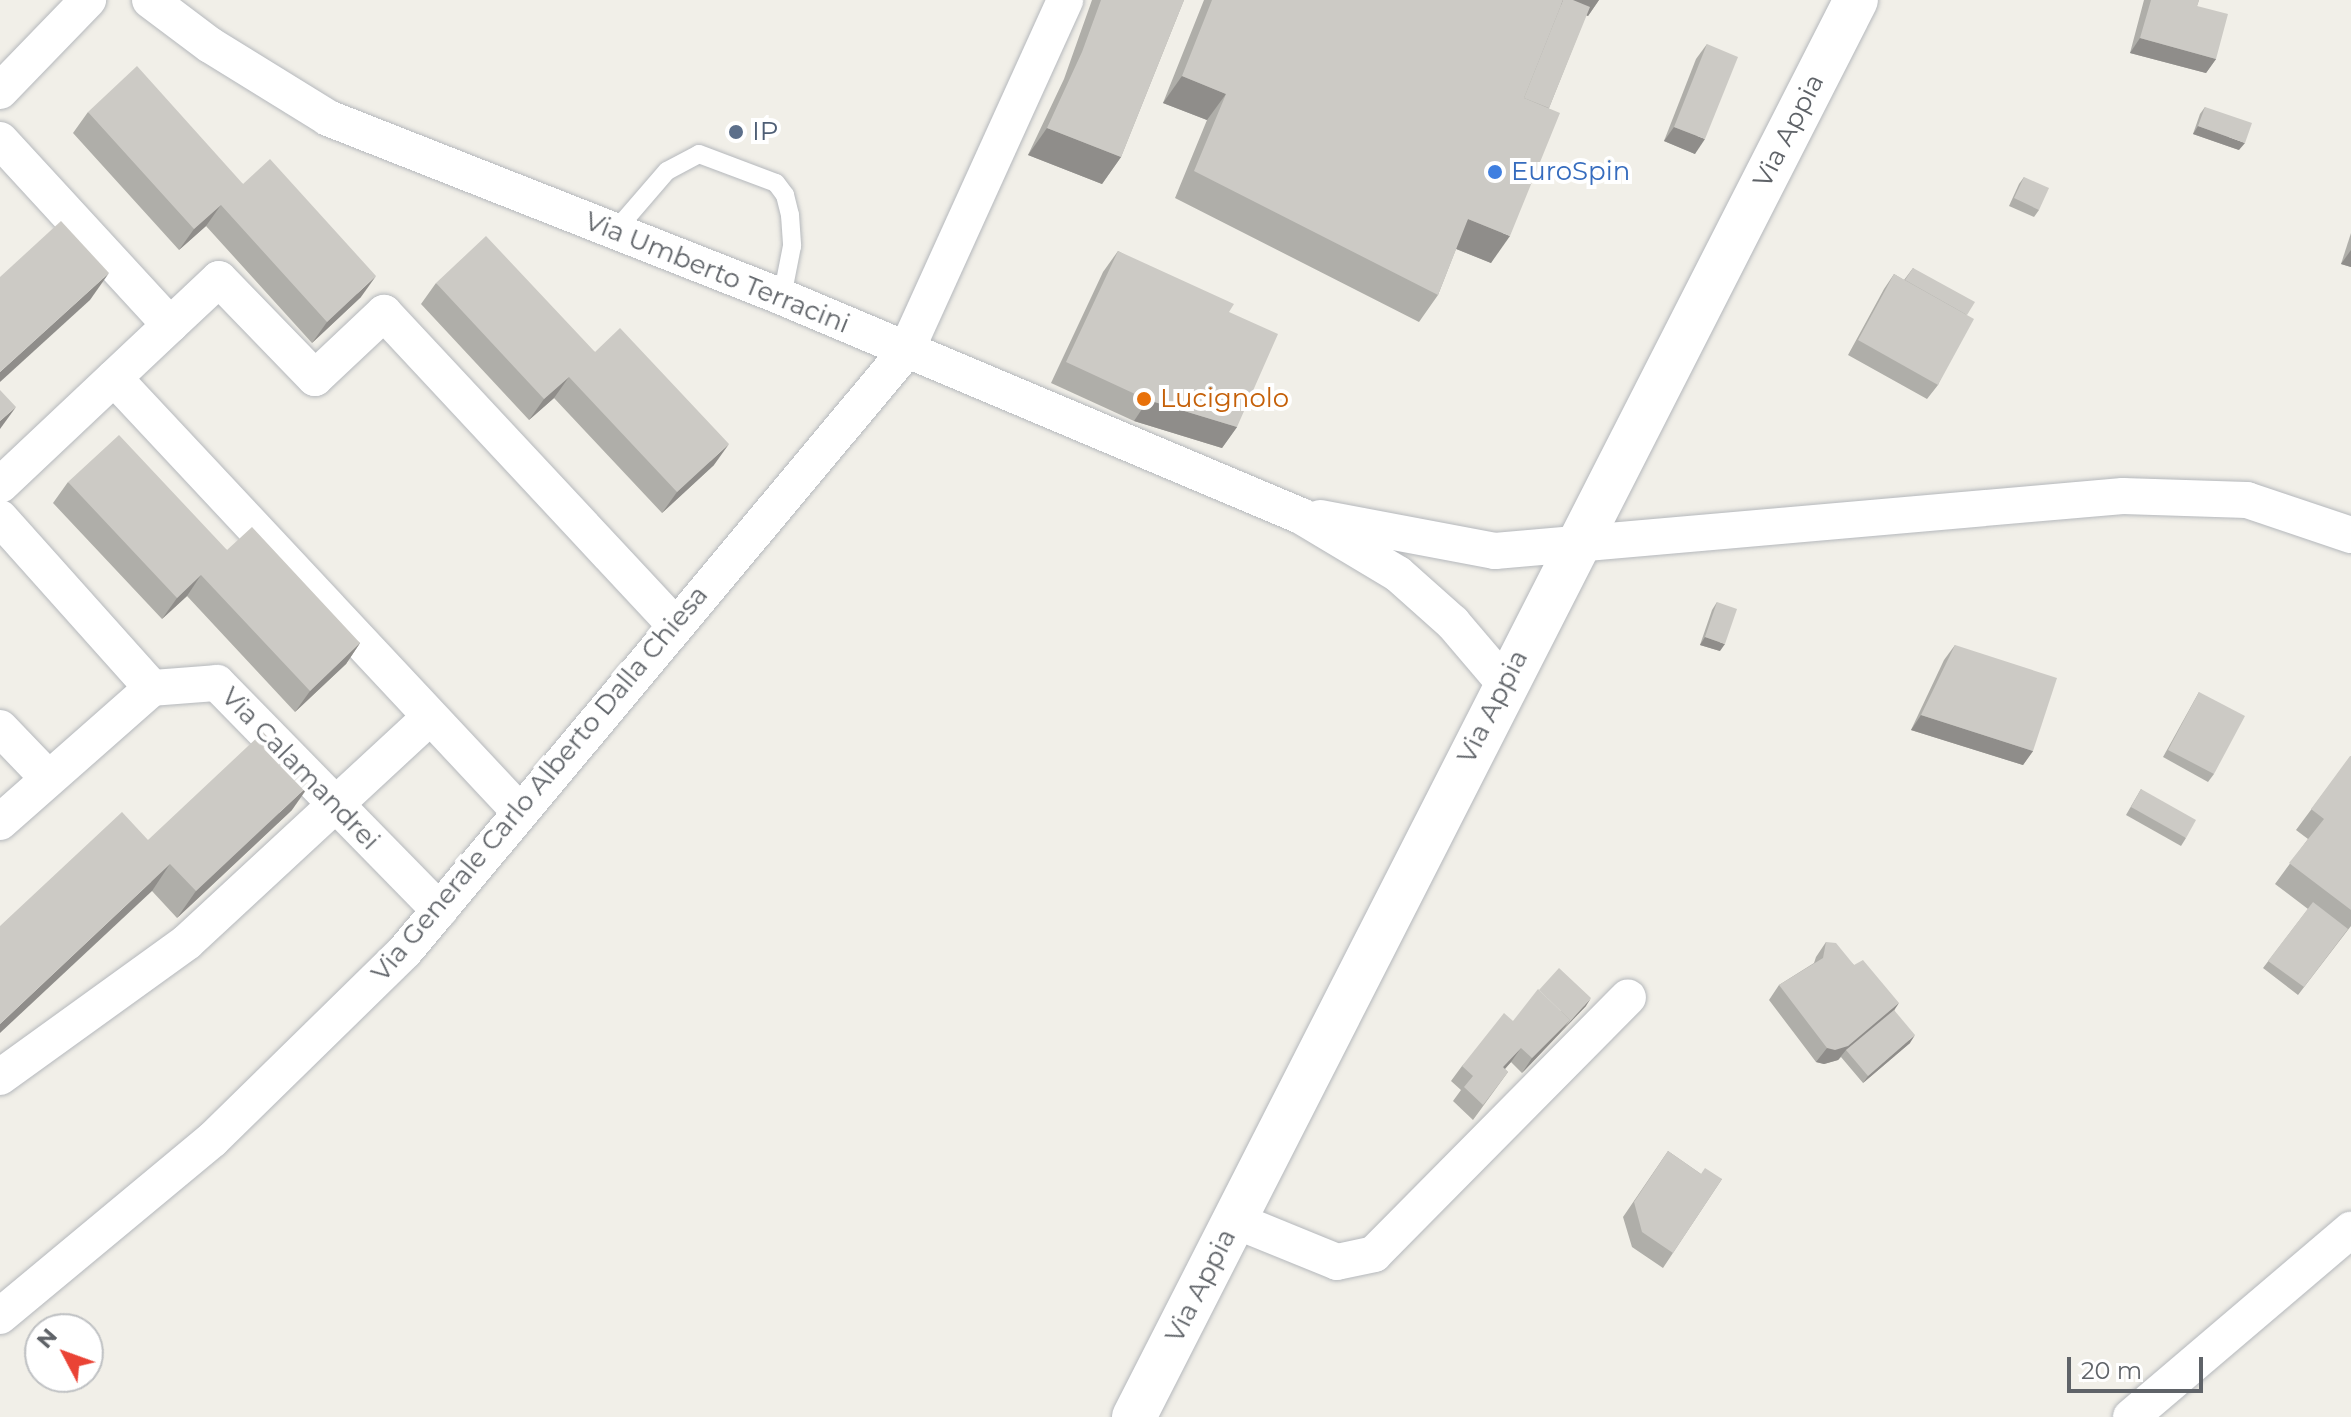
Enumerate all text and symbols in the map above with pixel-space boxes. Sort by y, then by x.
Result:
street label: Via Appia [1747,69,1831,193]
place label: IP [752,116,779,148]
marker: IP [727,123,745,141]
place label: EuroSpin [1511,156,1630,188]
marker: EuroSpin [1486,163,1504,181]
street label: Via Umberto Terracini [580,206,854,340]
place label: Lucignolo [1160,383,1289,415]
marker: Lucignolo [1135,390,1153,408]
street label: Via Generale Carlo Alberto Dalla Chiesa [365,580,715,988]
street label: Via Appia [1451,645,1535,769]
street label: Via Calamandrei [215,681,385,857]
street label: Via Appia [1159,1224,1243,1348]
north arrow [24,1313,104,1393]
text: N [31,1323,63,1354]
scale bar [2071,1341,2207,1391]
text: 20 m [2081,1356,2142,1385]

